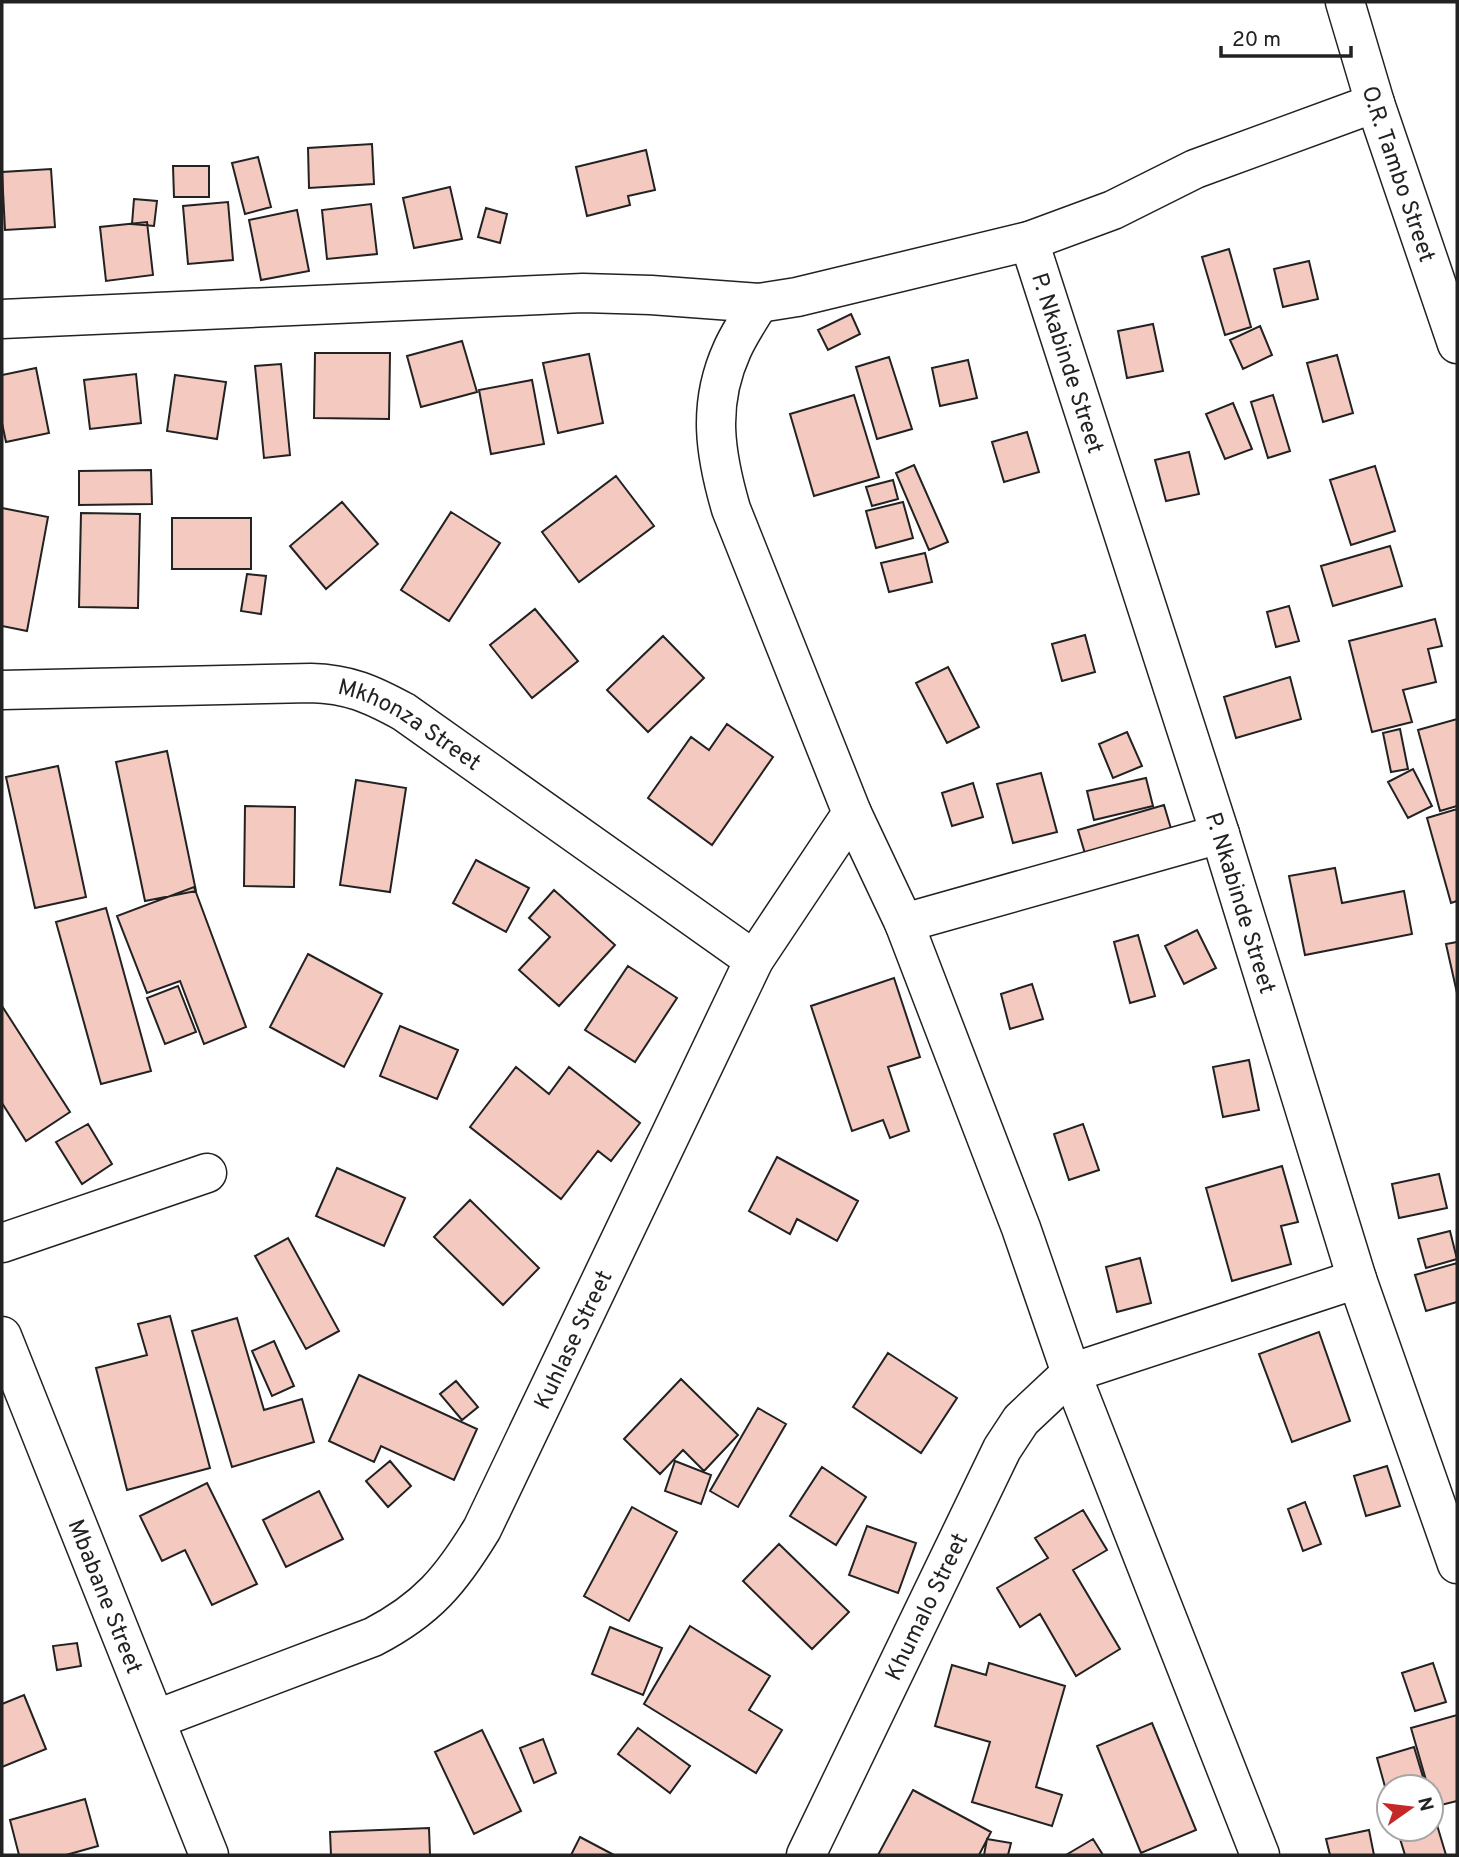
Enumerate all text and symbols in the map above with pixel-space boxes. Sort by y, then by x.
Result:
scale bar [1221,14,1350,58]
text: 20 m [1232,27,1281,54]
street label: O.R. Tambo Street [1354,83,1440,266]
street label: P. Nkabinde Street [1023,270,1109,458]
street label: Mkhonza Street [335,674,486,779]
street label: P. Nkabinde Street [1197,809,1280,998]
street label: Kuhlase Street [529,1266,620,1415]
street label: Mbabane Street [60,1515,147,1679]
street label: Khumalo Street [880,1529,976,1686]
north arrow [1375,1773,1445,1843]
text: N [1411,1795,1438,1814]

